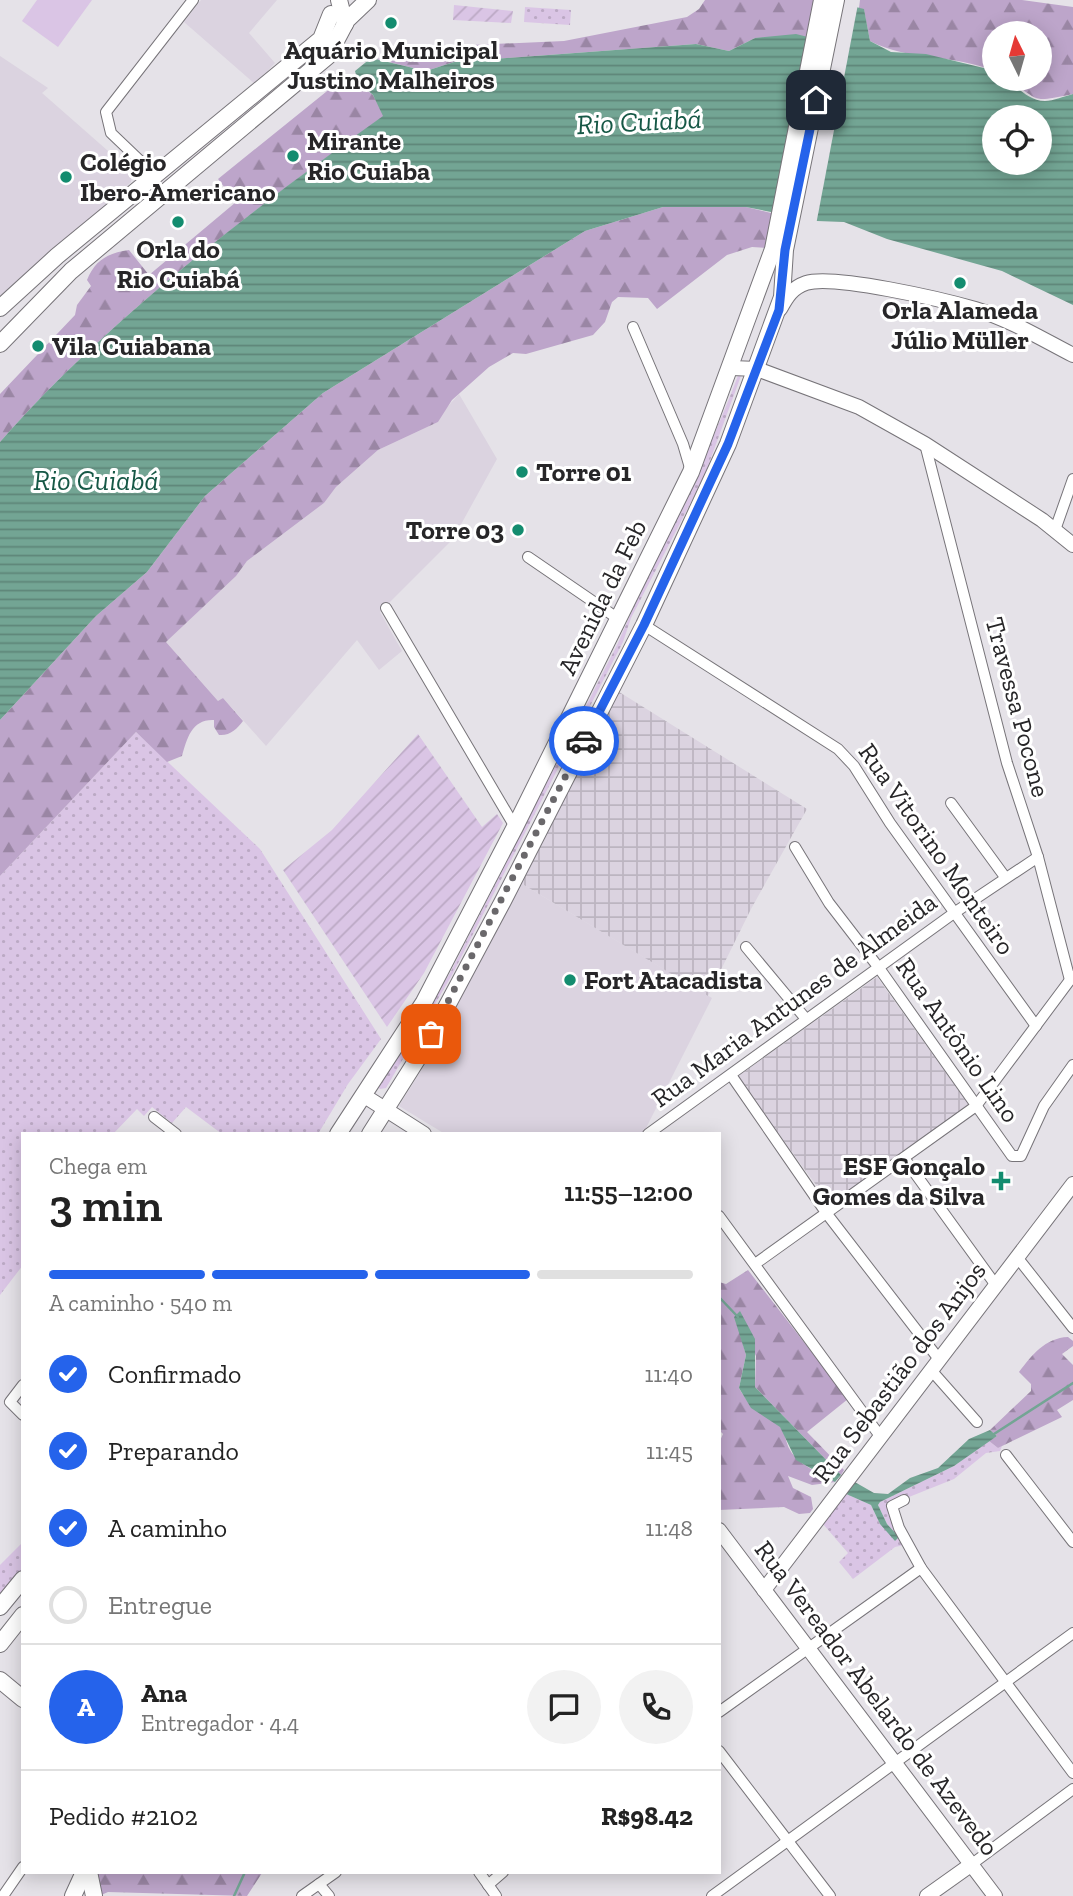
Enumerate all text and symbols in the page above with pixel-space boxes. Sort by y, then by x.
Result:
marker: Aquário Municipal Justino Malheiros [383,15,399,31]
north arrow [982,21,1052,91]
map controls [982,21,1052,175]
place label: Aquário Municipal Justino Malheiros [284,34,498,96]
pin [786,70,846,130]
icon: home [797,81,835,119]
water label: Rio Cuiabá [576,102,702,141]
button: locate [982,105,1052,175]
place label: Mirante Rio Cuiaba [307,125,430,187]
place label: Colégio Ibero-Americano [80,146,276,208]
marker: Mirante Rio Cuiaba [285,148,301,164]
marker: Colégio Ibero-Americano [58,169,74,185]
marker: Orla do Rio Cuiabá [170,214,186,230]
place label: Orla do Rio Cuiabá [116,233,240,295]
marker: Orla Alameda Júlio Müller [952,275,968,291]
place label: Orla Alameda Júlio Müller [882,294,1038,356]
place label: Vila Cuiabana [52,330,211,362]
marker: Vila Cuiabana [30,338,46,354]
place label: Torre 01 [536,456,632,488]
water label: Rio Cuiabá [33,464,159,497]
marker: Torre 01 [514,464,530,480]
place label: Torre 03 [405,514,504,546]
street label: Avenida da Feb [551,514,653,680]
marker: Torre 03 [510,522,526,538]
street label: Travessa Pocone [979,613,1057,801]
courier [549,706,619,776]
icon: car [565,722,603,760]
street label: Rua Vitorino Monteiro [852,737,1022,961]
street label: Rua Maria Antunes de Almeida [645,885,943,1114]
street label: Rua Antônio Lino [889,951,1027,1129]
place label: Fort Atacadista [584,964,762,996]
marker: Fort Atacadista [562,972,578,988]
pin [401,1004,461,1064]
icon: bag [412,1015,450,1053]
place label: ESF Gonçalo Gomes da Silva [813,1150,985,1212]
text: Chega em [49,1152,147,1180]
marker: ESF Gonçalo Gomes da Silva [991,1171,1011,1191]
text: 11:55–12:00 [564,1176,693,1208]
text: 3 min [49,1178,162,1233]
street label: Rua Sebastião dos Anjos [805,1255,993,1489]
text: A caminho · 540 m [49,1289,232,1317]
icon: check [49,1355,87,1393]
text: Confirmado [108,1358,241,1390]
text: 11:40 [644,1360,693,1388]
icon: check [49,1432,87,1470]
text: Preparando [108,1435,239,1467]
text: 11:45 [646,1437,693,1465]
icon: check [49,1509,87,1547]
text: A caminho [108,1512,227,1544]
text: 11:48 [645,1514,693,1542]
street label: Rua Vereador Abelardo de Azevedo [748,1534,1006,1862]
text: Entregue [108,1589,212,1621]
button: chat [527,1670,601,1744]
button: phone [619,1670,693,1744]
text: Ana [141,1677,187,1709]
text: A [77,1691,95,1723]
text: Entregador · 4.4 [141,1709,299,1737]
text: Pedido #2102 [49,1800,198,1832]
text: R$98.42 [601,1800,693,1832]

